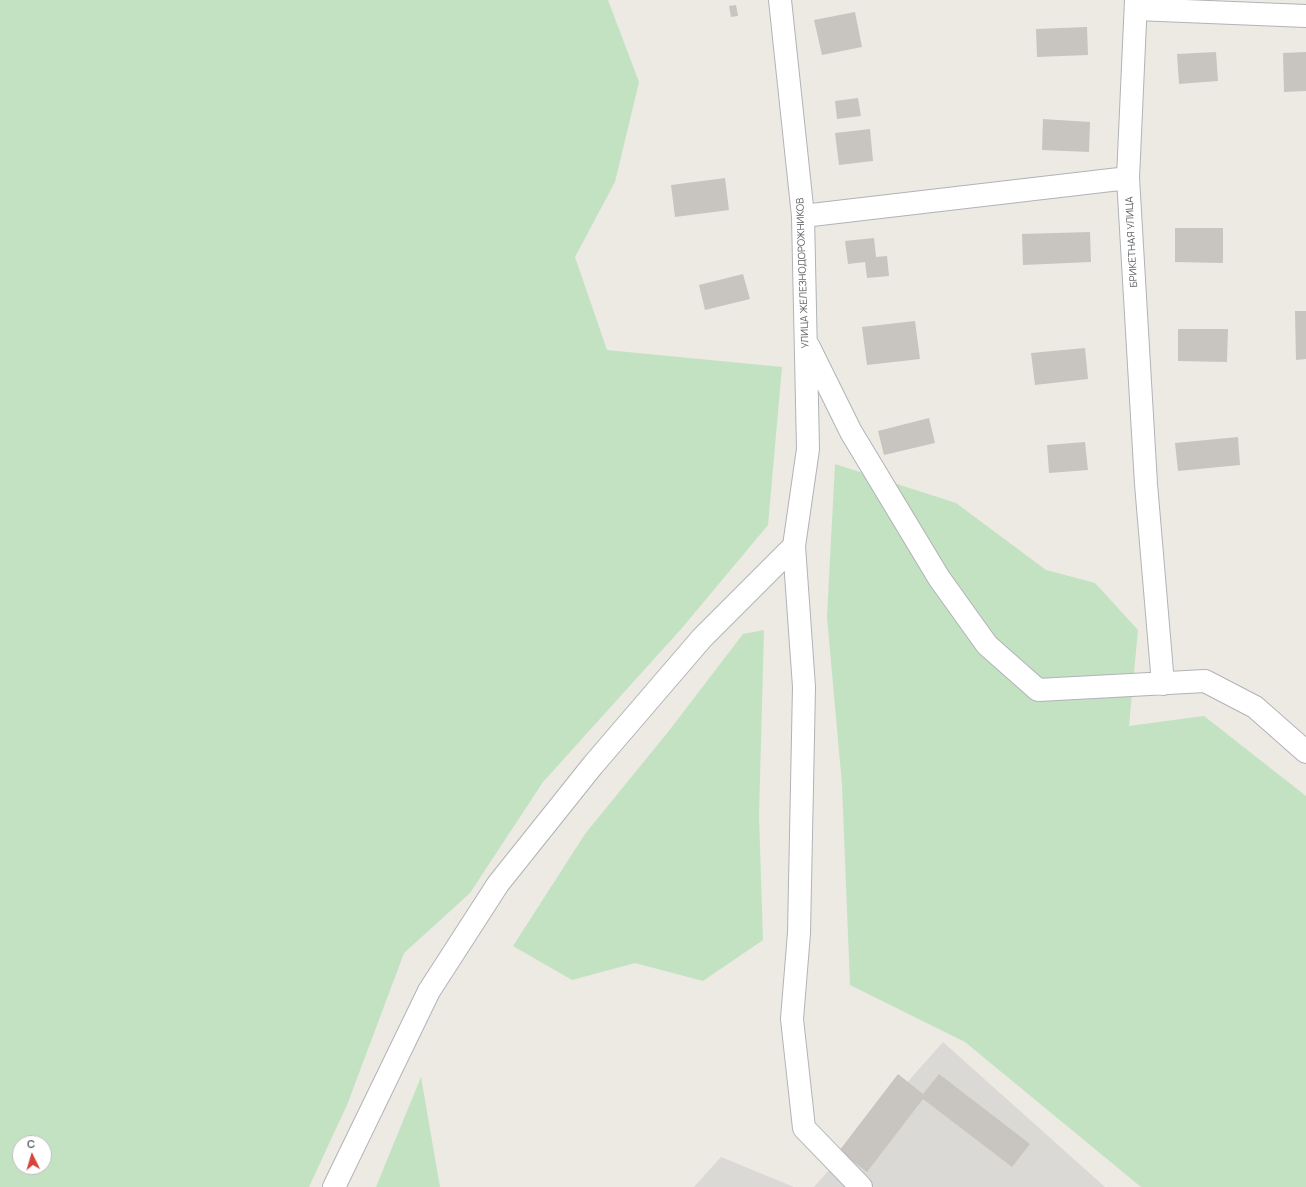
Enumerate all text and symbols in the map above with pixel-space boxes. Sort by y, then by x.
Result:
street label: БРИКЕТНАЯ УЛИЦА [1124,196,1140,288]
street label: УЛИЦА ЖЕЛЕЗНОДОРОЖНИКОВ [794,198,812,348]
north arrow [12,1135,52,1175]
text: С [26,1136,36,1151]

